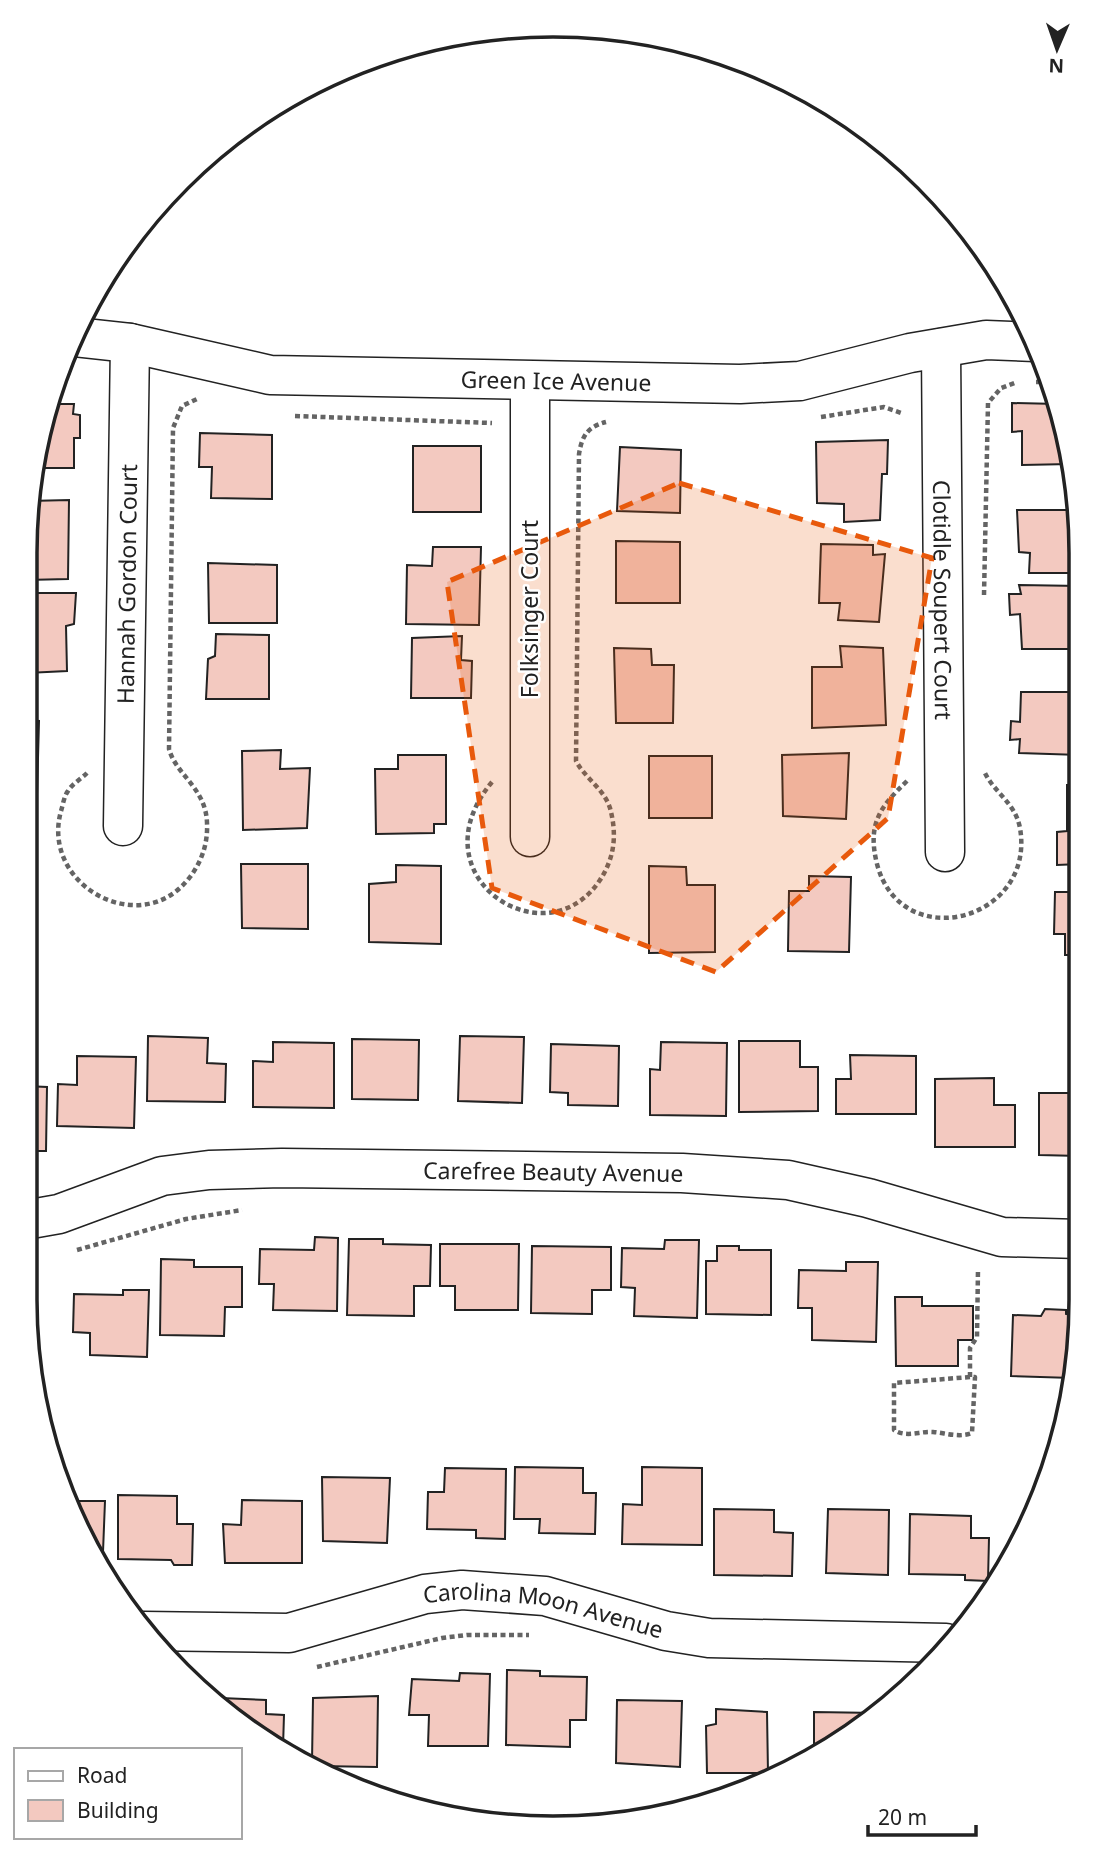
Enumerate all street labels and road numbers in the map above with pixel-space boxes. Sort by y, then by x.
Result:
street label: Green Ice Avenue [460,363,652,398]
street label: Hannah Gordon Court [109,464,144,704]
street label: Clotidle Soupert Court [926,480,960,720]
street label: Folksinger Court [513,520,545,698]
street label: Carefree Beauty Avenue [423,1154,684,1189]
street label: Carolina Moon Avenue [421,1574,667,1645]

